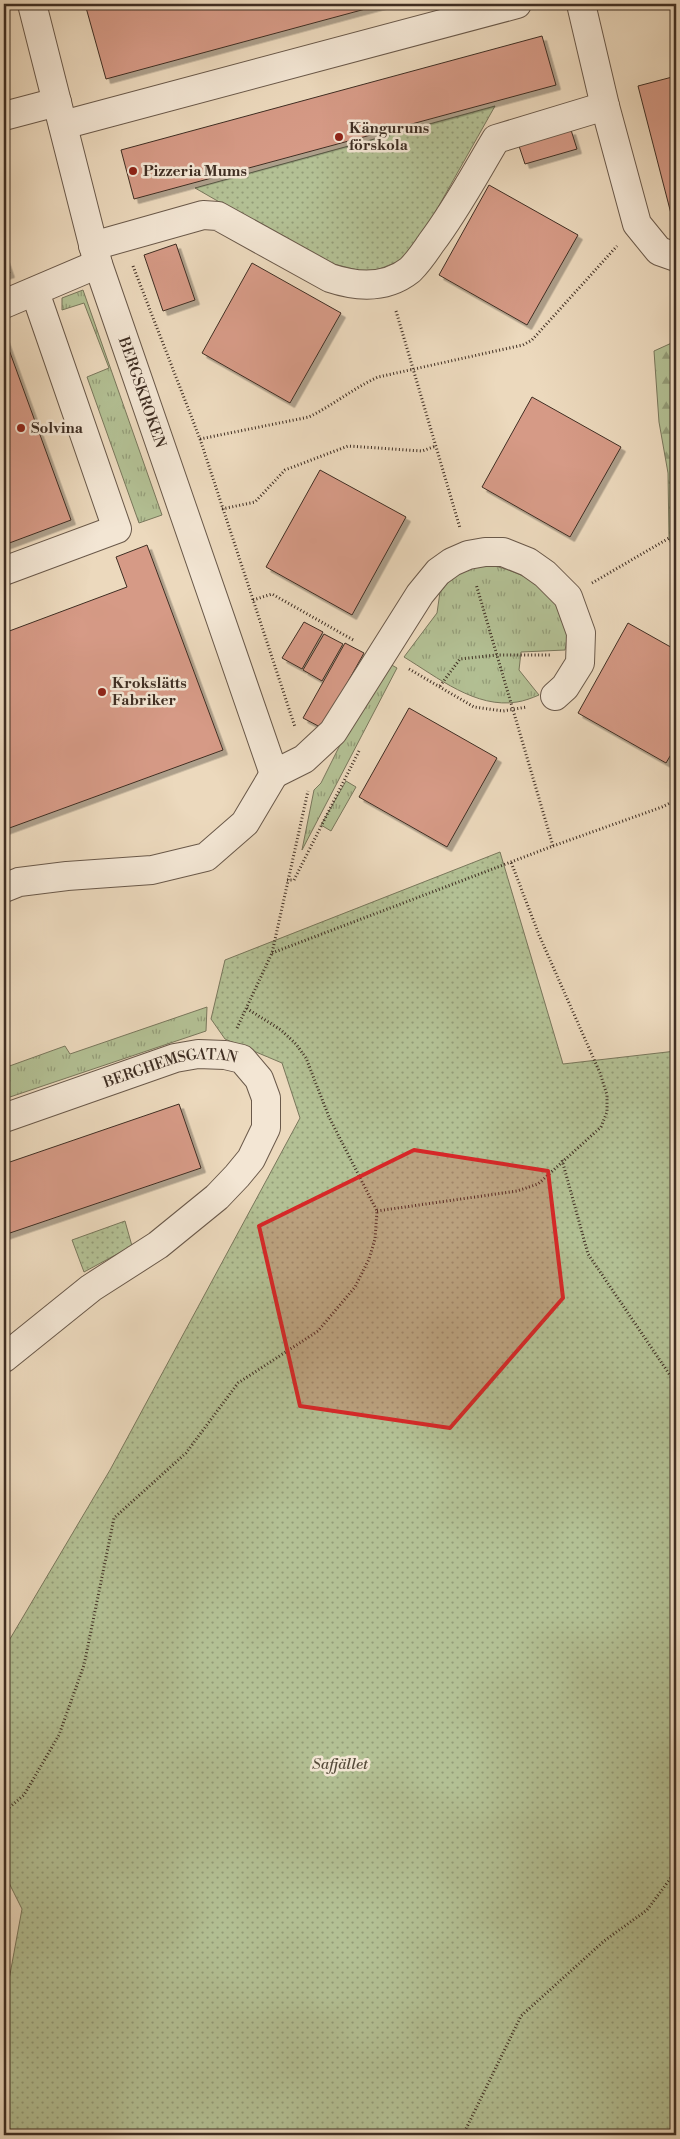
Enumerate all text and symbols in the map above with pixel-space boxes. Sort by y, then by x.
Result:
place label: Känguruns förskola [349,119,429,155]
marker: Känguruns förskola [333,131,345,143]
place label: Pizzeria Mums [143,162,247,181]
marker: Pizzeria Mums [127,165,139,177]
street label: BERGSKROKEN [114,333,170,450]
place label: Solvina [31,419,84,438]
marker: Solvina [15,422,27,434]
place label: Krokslätts Fabriker [112,674,187,710]
marker: Krokslätts Fabriker [96,686,108,698]
street label: BERGHEMSGATAN [100,1044,240,1092]
park label: Safjället [312,1755,369,1774]

